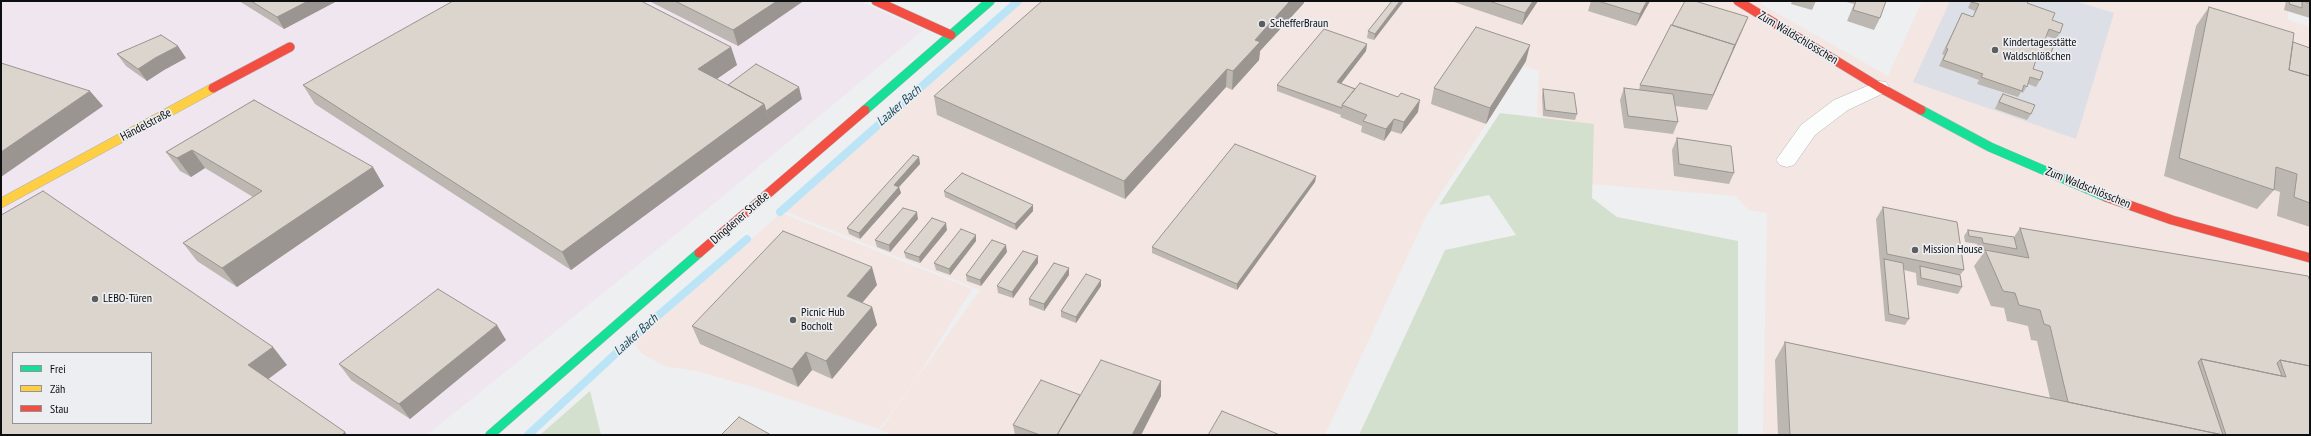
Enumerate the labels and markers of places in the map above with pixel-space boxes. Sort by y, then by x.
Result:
place label: SchefferBraun [1270,17,1328,31]
marker: SchefferBraun [1257,19,1267,29]
place label: Kindertagesstätte Waldschlößchen [2003,36,2076,64]
marker: Kindertagesstätte Waldschlößchen [1990,45,2000,55]
place label: Mission House [1923,243,1983,257]
marker: Mission House [1910,245,1920,255]
place label: LEBO-Türen [103,292,152,306]
marker: LEBO-Türen [90,294,100,304]
place label: Picnic Hub Bocholt [801,306,845,334]
marker: Picnic Hub Bocholt [788,315,798,325]

